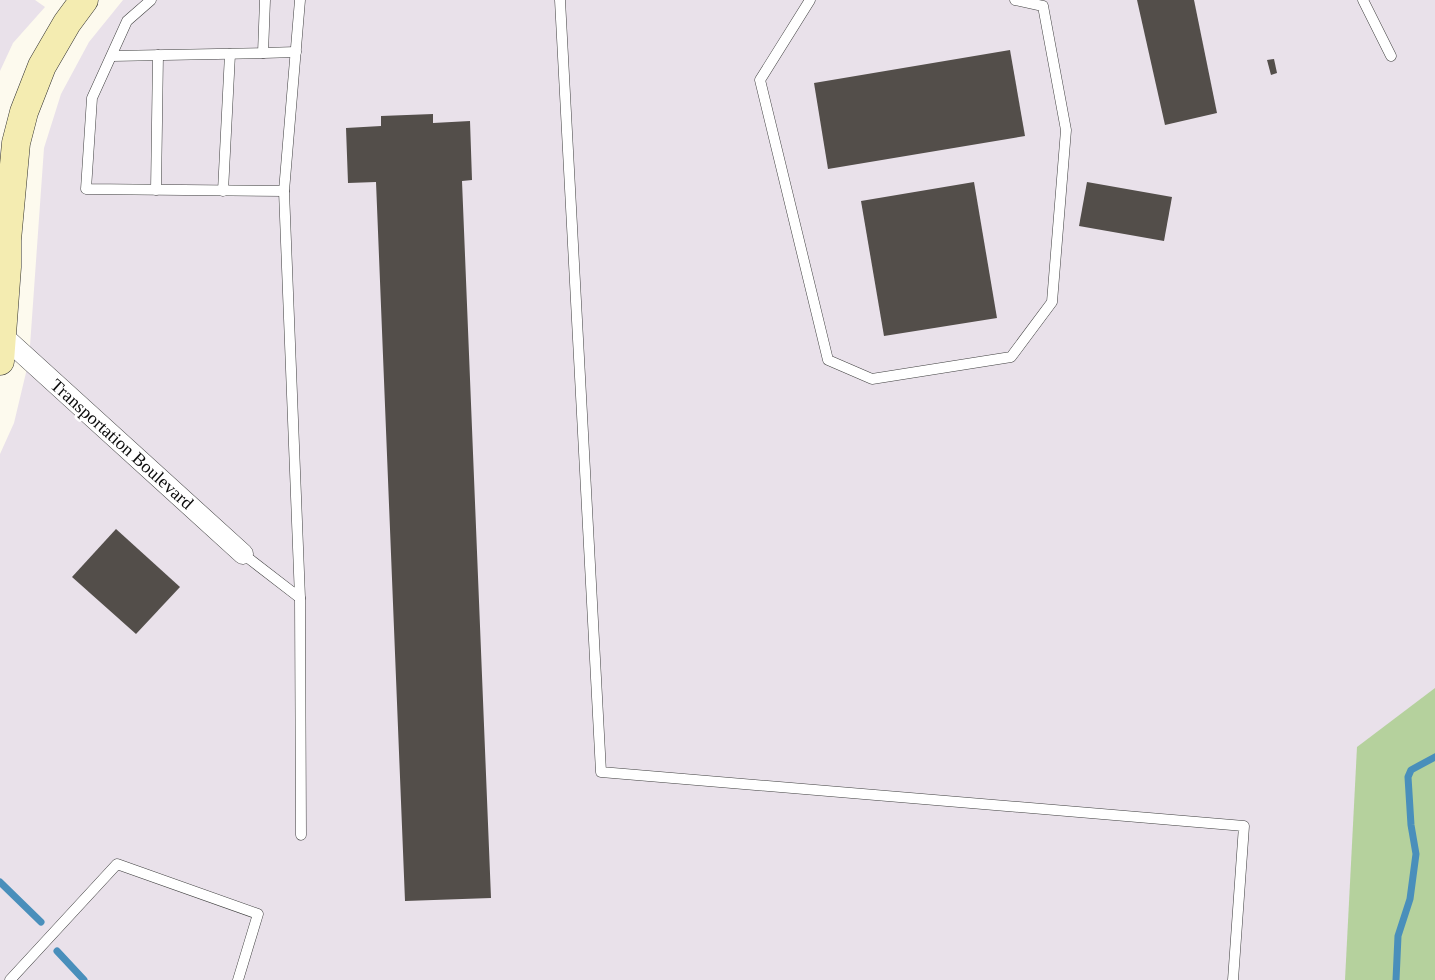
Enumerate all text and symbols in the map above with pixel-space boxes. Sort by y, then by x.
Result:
street label: Transportation Boulevard [47,375,197,513]

